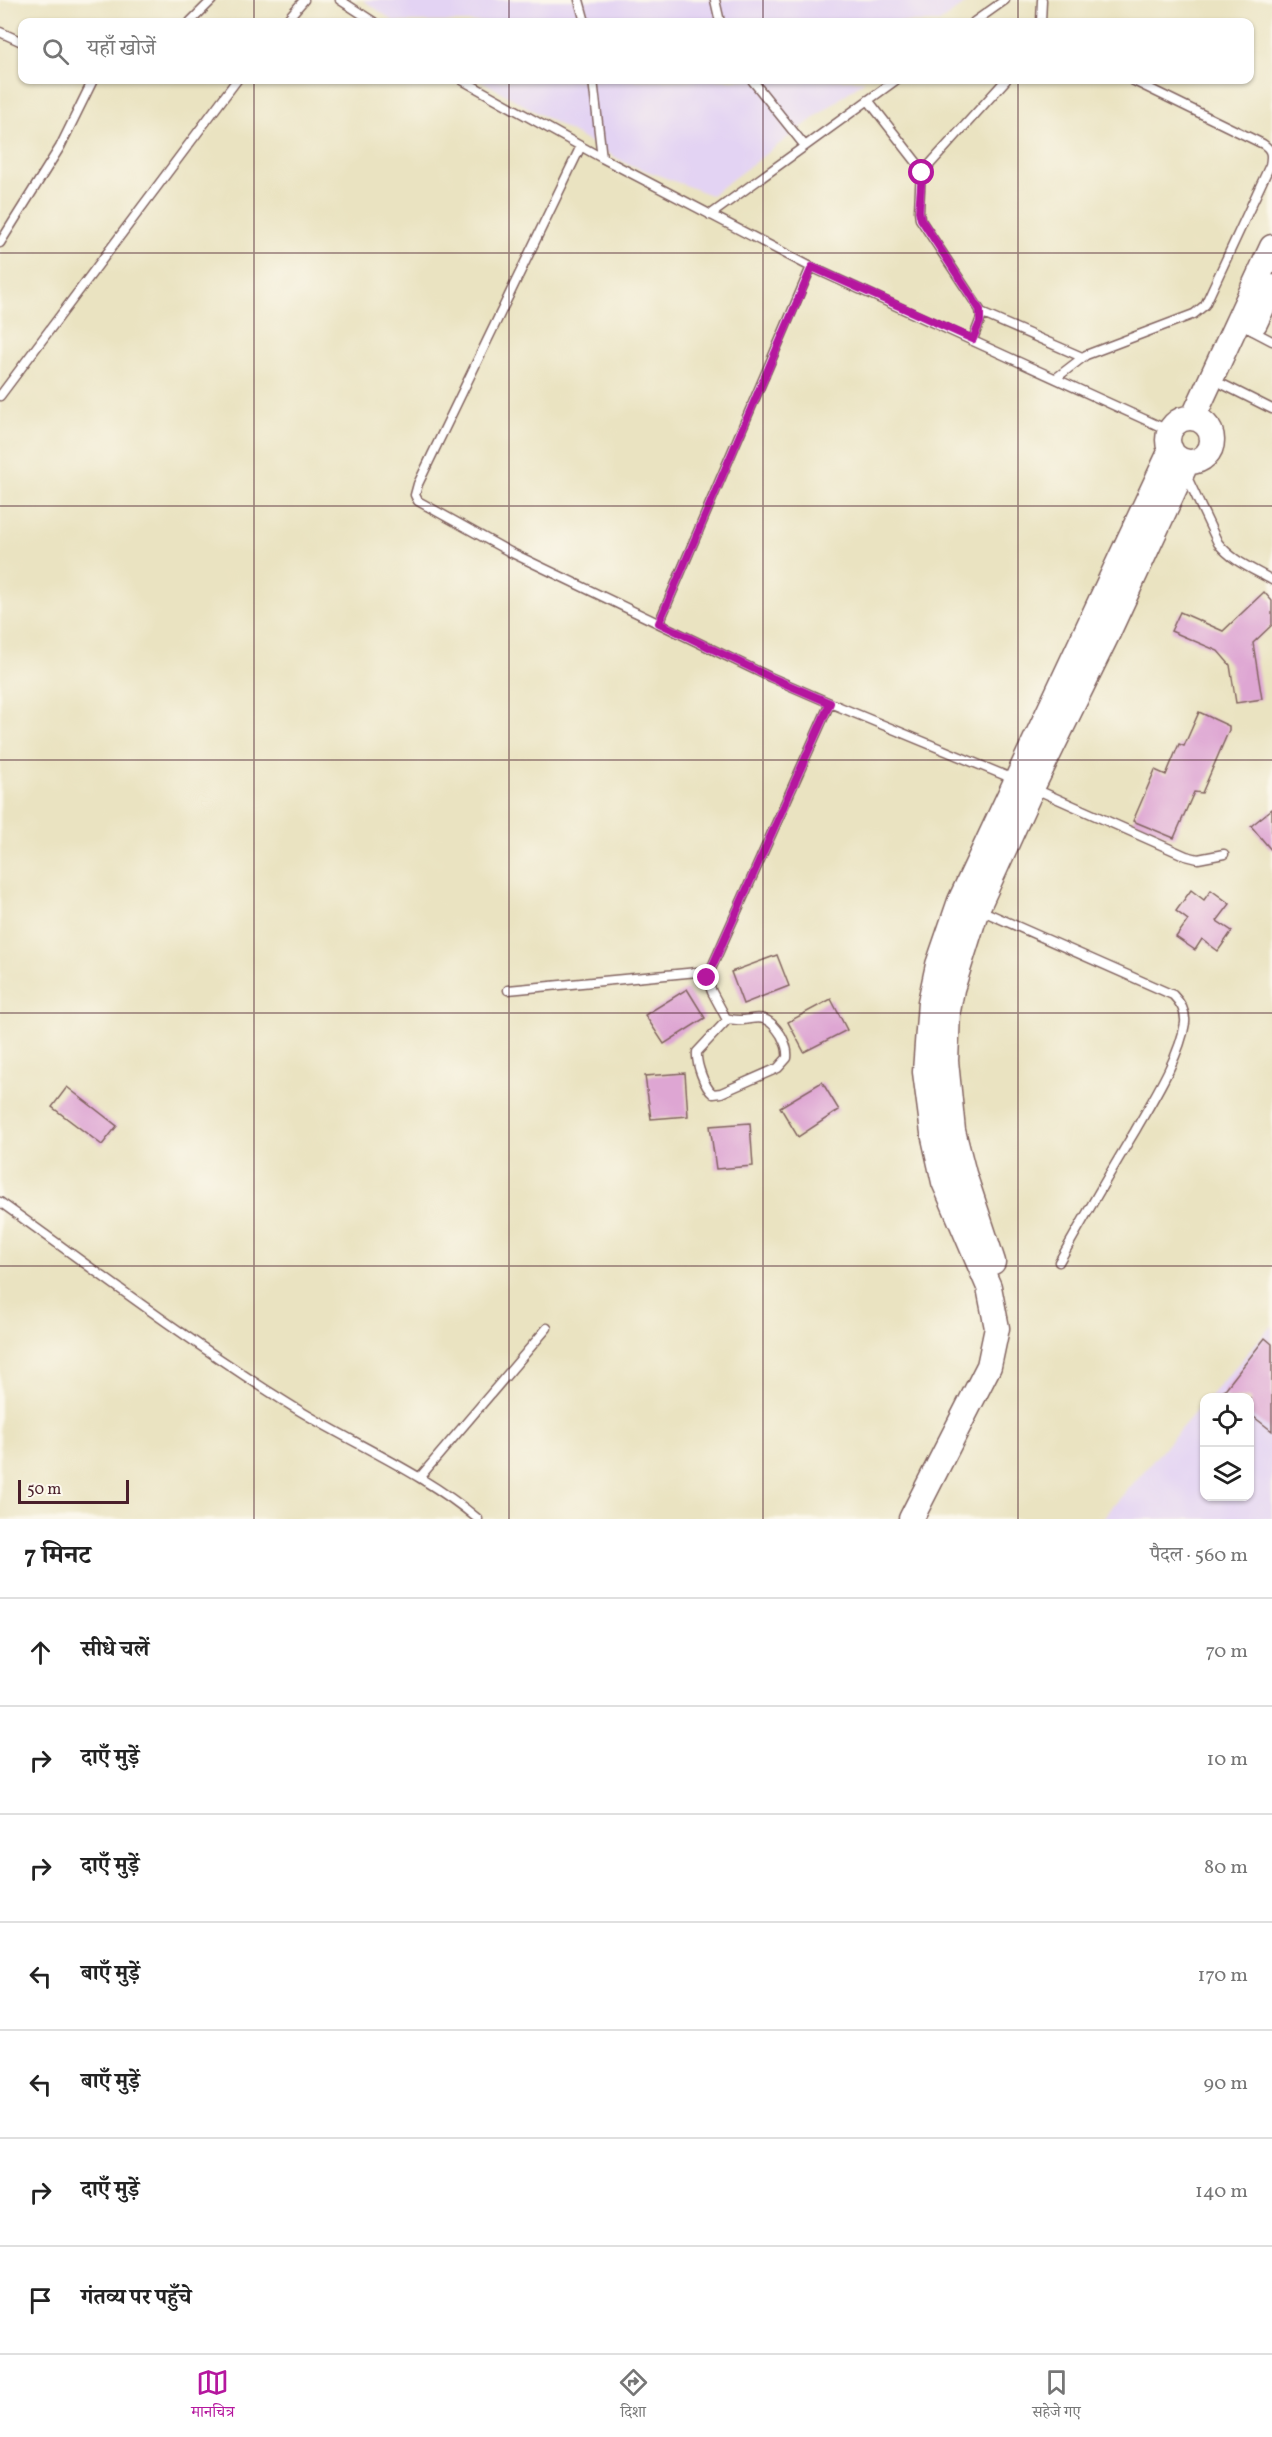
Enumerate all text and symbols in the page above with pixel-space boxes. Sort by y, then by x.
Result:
search box [18,18,1254,84]
text: यहाँ खोजें [87,34,156,65]
icon: search [39,35,72,68]
route start [908,159,934,185]
route end [693,964,719,990]
map controls [1200,1393,1254,1501]
button: locate [1200,1393,1254,1447]
button: layers [1200,1447,1254,1501]
scale bar [18,1477,129,1504]
text: 50 m [27,1479,61,1501]
text: 7 मिनट [24,1538,91,1574]
text: पैदल · 560 m [1150,1542,1248,1570]
text: सीधे चलें [81,1635,149,1666]
icon: ahead [24,1636,57,1669]
text: 70 m [1205,1638,1248,1666]
text: दाएँ मुड़ें [81,1743,139,1774]
icon: right [24,1744,57,1777]
text: 10 m [1207,1746,1248,1774]
text: दाएँ मुड़ें [81,1851,139,1882]
icon: right [24,1852,57,1885]
text: 80 m [1204,1854,1248,1882]
text: बाएँ मुड़ें [81,1959,140,1990]
icon: left [24,1960,57,1993]
text: 170 m [1198,1962,1248,1990]
text: बाएँ मुड़ें [81,2067,140,2098]
icon: left [24,2068,57,2101]
text: 90 m [1204,2070,1248,2098]
text: दाएँ मुड़ें [81,2175,139,2206]
icon: right [24,2176,57,2209]
text: 140 m [1195,2178,1248,2206]
text: गंतव्य पर पहुँचे [81,2283,192,2314]
icon: arrive [24,2284,57,2317]
tab: मानचित्र [191,2366,235,2427]
tab: दिशा [617,2366,650,2427]
tab: सहेजे गए [1032,2366,1081,2427]

